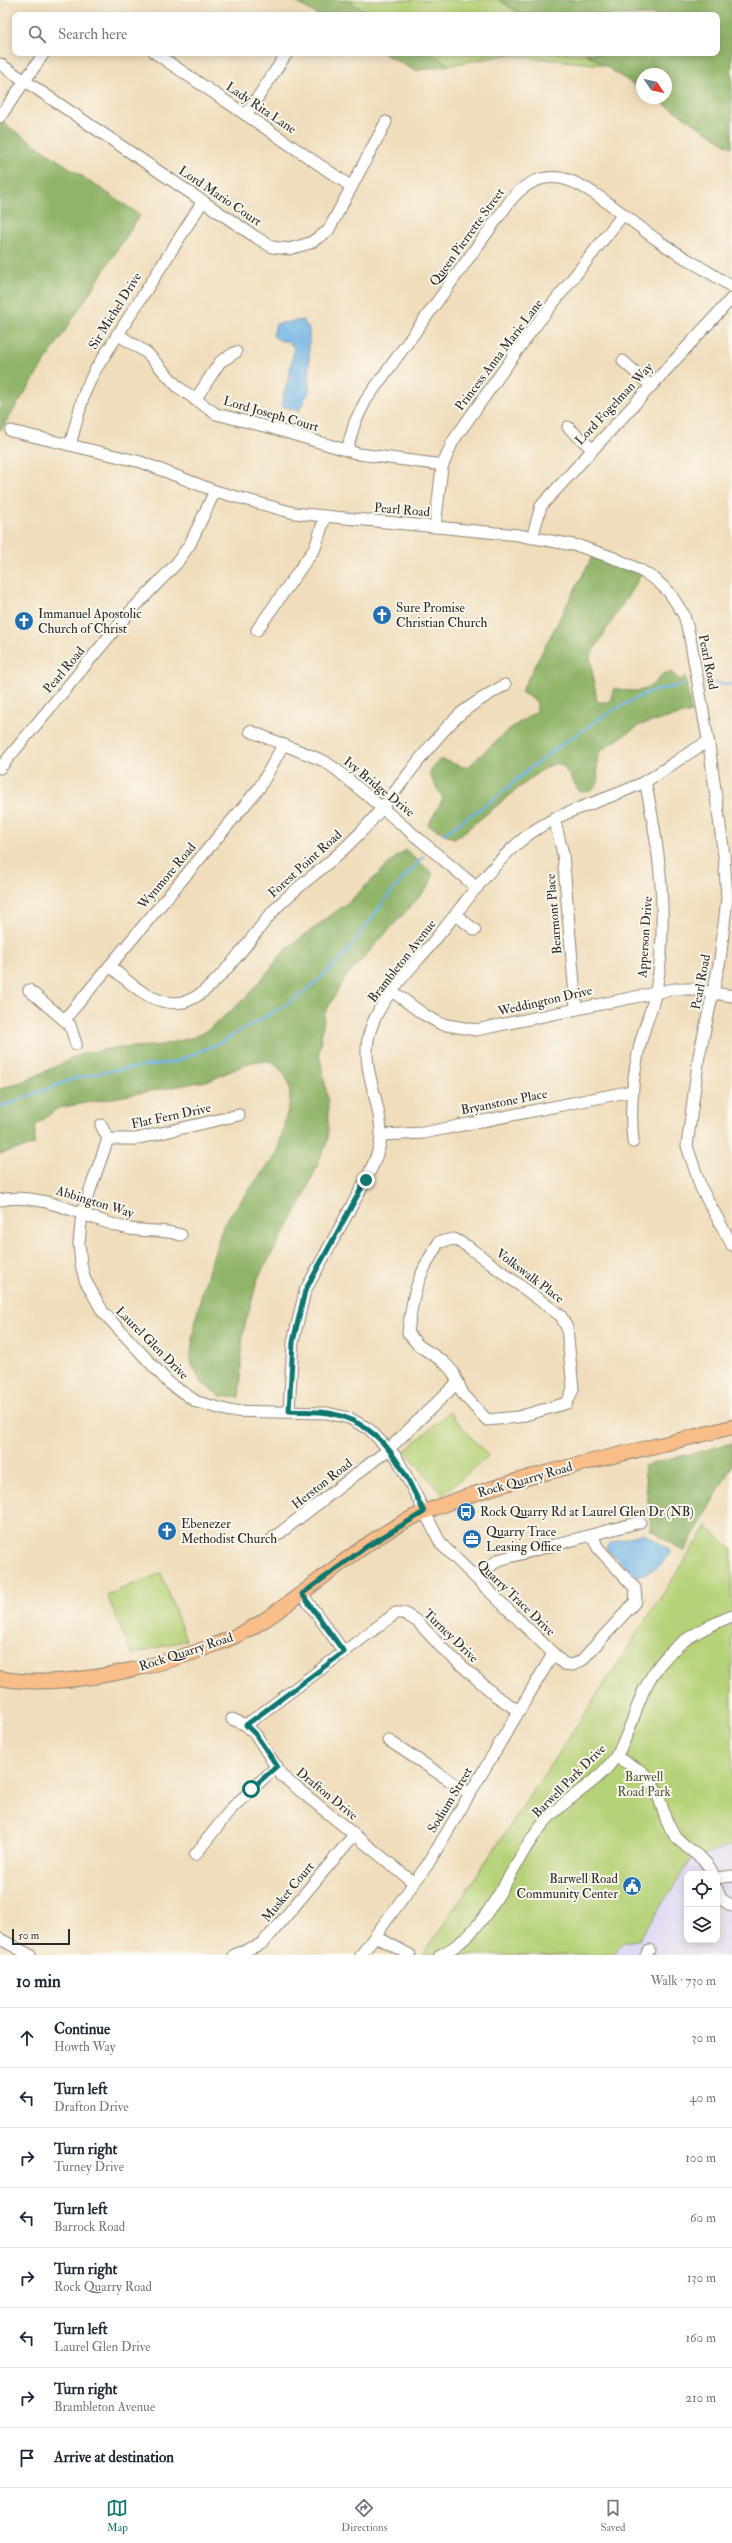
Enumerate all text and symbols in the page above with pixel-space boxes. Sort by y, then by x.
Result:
search box [12,12,720,56]
icon: search [26,23,48,45]
text: Search here [58,25,127,44]
north arrow [636,68,672,104]
street label: Lady Rita Lane [222,79,300,139]
street label: Lord Mario Court [176,162,264,230]
street label: Queen Pierrette Street [426,185,508,289]
street label: Sir Michel Drive [85,269,145,352]
street label: Princess Anna Marie Lane [452,296,547,414]
street label: Lord Fogelman Way [572,359,657,449]
street label: Lord Joseph Court [221,393,321,436]
street label: Pearl Road [373,500,431,520]
place label: Sure Promise Christian Church [396,600,488,631]
church icon: Sure Promise Christian Church [371,604,393,626]
place label: Immanuel Apostolic Church of Christ [38,606,142,637]
church icon: Immanuel Apostolic Church of Christ [13,610,35,632]
street label: Pearl Road [695,633,721,692]
street label: Pearl Road [40,643,89,697]
street label: Ivy Bridge Drive [340,754,418,822]
street label: Forest Point Road [265,826,346,901]
street label: Wynmore Road [134,839,200,914]
street label: Bearmont Place [542,872,565,955]
street label: Apperson Drive [634,895,657,979]
street label: Brambleton Avenue [365,916,440,1006]
street label: Pearl Road [688,952,714,1011]
street label: Weddington Drive [495,982,594,1020]
street label: Bryanstone Place [459,1086,549,1119]
street label: Flat Fern Drive [130,1100,213,1132]
route end [357,1171,375,1189]
street label: Abbington Way [53,1182,136,1222]
street label: Volkswalk Place [493,1245,568,1307]
street label: Laurel Glen Drive [112,1303,192,1383]
street label: Herston Road [289,1455,356,1513]
street label: Rock Quarry Road [476,1459,575,1502]
bus stop icon: Rock Quarry Rd at Laurel Glen Dr (NB) [455,1501,477,1523]
place label: Rock Quarry Rd at Laurel Glen Dr (NB) [480,1504,694,1521]
place label: Ebenezer Methodist Church [181,1516,277,1547]
church icon: Ebenezer Methodist Church [156,1520,178,1542]
place label: Quarry Trace Leasing Office [486,1524,562,1555]
office icon: Quarry Trace Leasing Office [461,1528,483,1550]
street label: Quarry Trace Drive [473,1557,559,1641]
street label: Turney Drive [419,1606,482,1667]
street label: Rock Quarry Road [137,1629,236,1676]
street label: Barwell Park Drive [529,1740,610,1821]
street label: Drafton Drive [293,1764,361,1824]
street label: Sodium Street [424,1764,476,1836]
park label: Barwell Road Park [617,1769,672,1800]
route start [242,1780,260,1798]
street label: Musket Court [258,1859,318,1925]
place label: Barwell Road Community Center [517,1871,619,1903]
map controls [684,1871,720,1943]
button: locate [684,1871,720,1907]
public building icon: Barwell Road Community Center [621,1875,643,1897]
button: layers [684,1907,720,1943]
scale bar [12,1927,70,1946]
text: 50 m [18,1929,39,1942]
text: 10 min [16,1971,61,1992]
text: Walk · 730 m [651,1973,716,1989]
text: Continue [54,2020,110,2039]
icon: ahead [16,2027,38,2049]
text: 30 m [692,2030,716,2046]
text: Howth Way [54,2039,115,2055]
text: Turn left [54,2080,108,2099]
icon: left [16,2087,38,2109]
text: 40 m [690,2090,716,2106]
text: Drafton Drive [54,2099,129,2115]
text: Turn right [54,2140,117,2159]
icon: right [16,2147,38,2169]
text: 100 m [685,2150,716,2166]
text: Turney Drive [54,2159,124,2175]
text: Turn left [54,2200,108,2219]
icon: left [16,2207,38,2229]
text: 60 m [690,2210,716,2226]
text: Barrock Road [54,2219,125,2235]
text: Turn right [54,2260,117,2279]
icon: right [16,2267,38,2289]
text: 130 m [687,2270,716,2286]
text: Rock Quarry Road [54,2279,152,2295]
text: Turn left [54,2320,108,2339]
icon: left [16,2327,38,2349]
text: 160 m [685,2330,716,2346]
text: Laurel Glen Drive [54,2339,151,2355]
text: Turn right [54,2380,117,2399]
icon: right [16,2387,38,2409]
text: 210 m [685,2390,716,2406]
text: Brambleton Avenue [54,2399,155,2415]
icon: arrive [16,2447,38,2469]
text: Arrive at destination [54,2448,174,2467]
tab: Map [106,2497,128,2534]
tab: Directions [341,2497,388,2534]
tab: Saved [600,2497,626,2534]

